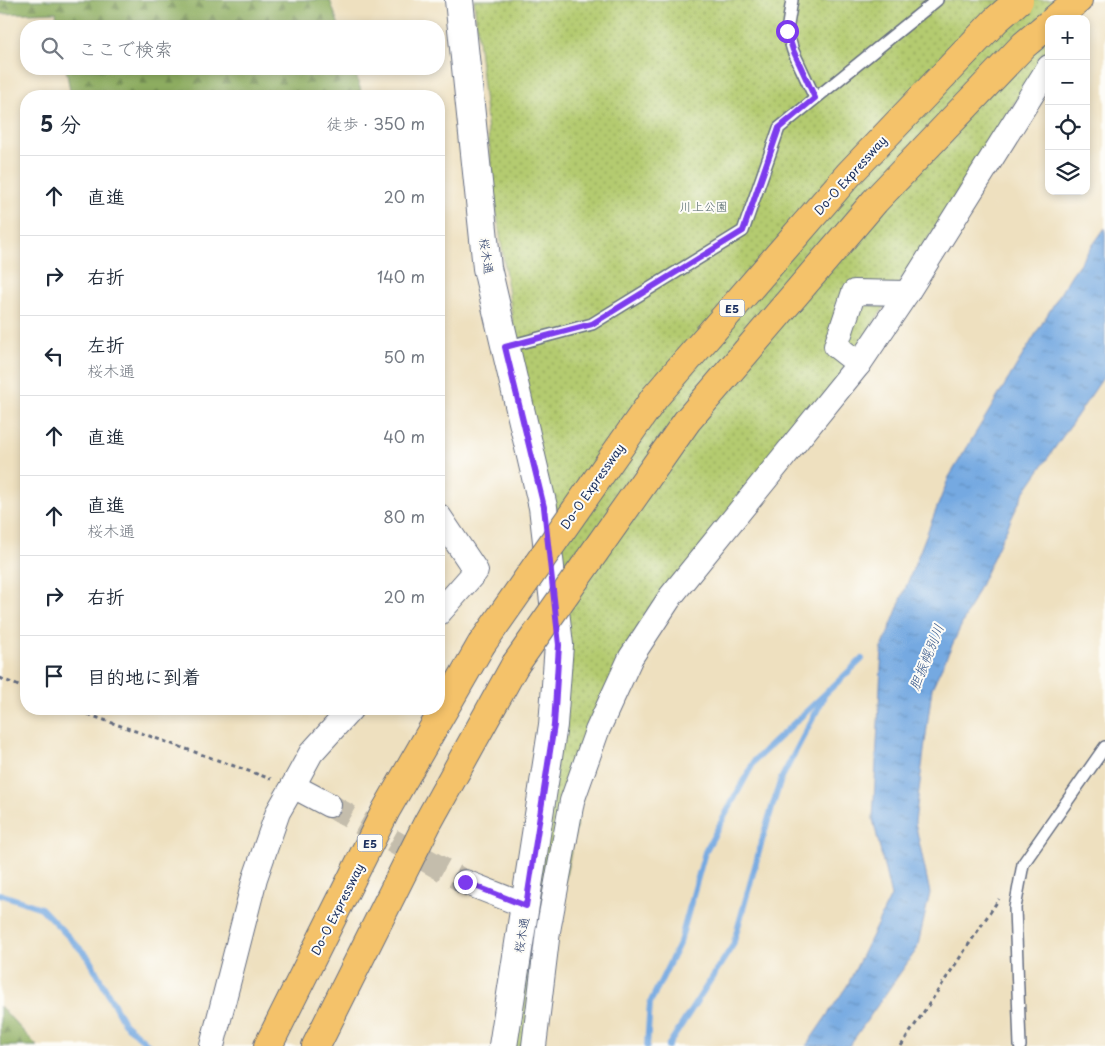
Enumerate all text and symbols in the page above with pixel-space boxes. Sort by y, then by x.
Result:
map controls [1045,15,1090,195]
button: + [1045,15,1090,60]
search box [20,20,445,75]
route start [776,20,799,43]
icon: search [38,34,66,62]
text: ここで検索 [78,34,173,62]
button: − [1045,60,1090,105]
button: locate [1045,105,1090,150]
text: 5 分 [40,107,81,139]
text: 徒歩 · 350 m [326,111,425,135]
street label: Do-O Expressway [809,131,891,219]
button: layers [1045,150,1090,195]
icon: ahead [40,182,68,210]
text: 直進 [87,182,125,210]
text: 20 m [384,184,425,208]
park label: 川上公園 [680,197,728,215]
street label: 桜木通 [476,237,498,275]
icon: right [40,262,68,290]
text: 右折 [87,262,125,290]
text: 140 m [377,264,425,288]
road number: E5 [720,300,744,316]
text: 左折 [87,330,125,358]
icon: left [40,342,68,370]
text: 50 m [384,344,425,368]
text: 桜木通 [87,358,135,382]
icon: ahead [40,422,68,450]
text: 直進 [87,422,125,450]
text: 40 m [383,424,425,448]
street label: Do-O Expressway [556,439,628,533]
text: 直進 [87,490,125,518]
icon: ahead [40,502,68,530]
text: 80 m [383,504,425,528]
text: 桜木通 [87,518,135,542]
icon: right [40,582,68,610]
text: 右折 [87,582,125,610]
text: 20 m [384,584,425,608]
water label: 胆振幌別川 [903,621,949,693]
icon: arrive [40,662,68,690]
text: 目的地に到着 [87,662,201,690]
road number: E5 [358,834,382,851]
street label: Do-O Expressway [306,860,368,958]
route end [454,871,477,894]
street label: 桜木通 [509,916,533,954]

